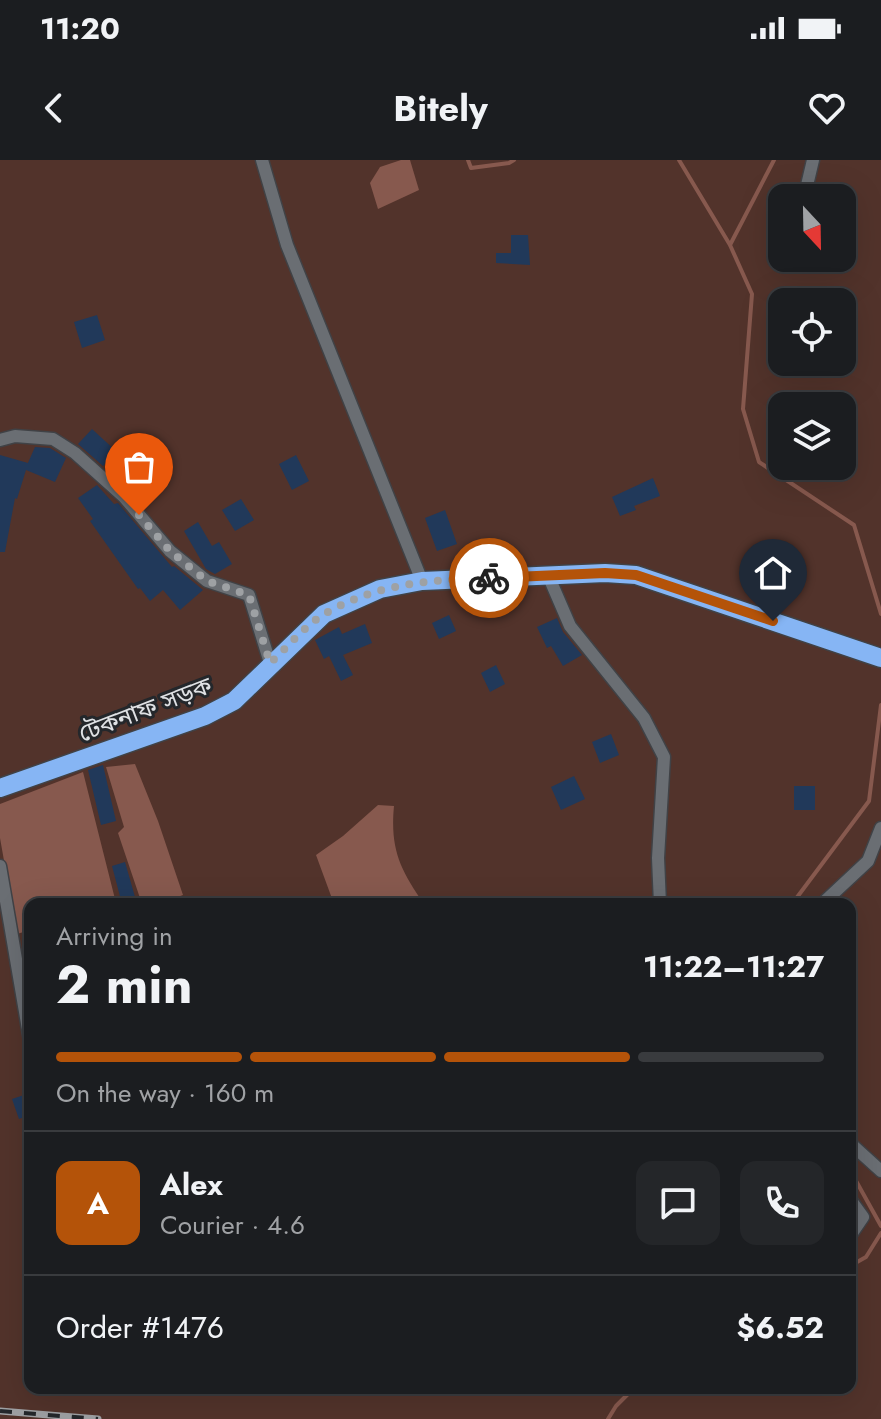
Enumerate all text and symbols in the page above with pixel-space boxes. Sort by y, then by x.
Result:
text: 11:20 [40,7,120,50]
text: Bitely [393,82,488,134]
icon: back [32,86,76,130]
icon: heart [805,86,849,130]
north arrow [768,184,856,272]
map controls [768,184,856,480]
button: locate [768,288,856,376]
button: layers [768,392,856,480]
pin [105,433,173,515]
icon: bag [117,445,161,489]
courier [449,538,529,618]
pin [739,539,807,621]
icon: home [751,551,795,595]
icon: bike [467,556,511,600]
street label: টেকনাফ সড়ক [73,667,217,751]
text: Arriving in [56,917,173,955]
text: 11:22–11:27 [643,945,824,988]
text: 2 min [56,947,193,1023]
text: On the way · 160 m [56,1074,274,1112]
button: chat [636,1161,720,1245]
button: phone [740,1161,824,1245]
text: Alex [160,1163,223,1206]
text: A [87,1182,109,1225]
text: Courier · 4.6 [160,1206,305,1244]
text: Order #1476 [56,1306,224,1349]
text: $6.52 [737,1306,824,1349]

